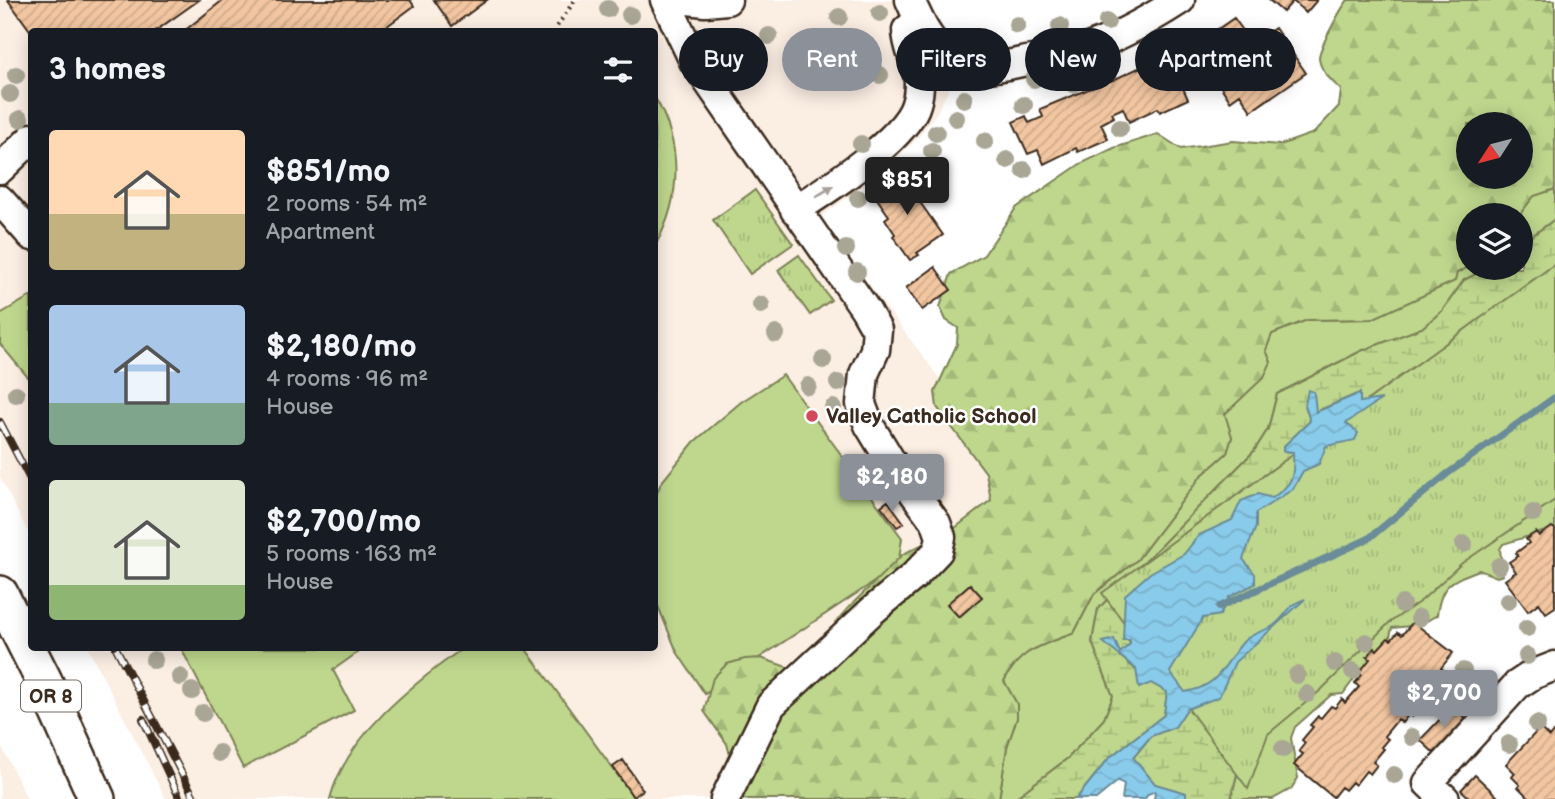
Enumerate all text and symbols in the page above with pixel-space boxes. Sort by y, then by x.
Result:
chip: Buy [679,28,768,91]
chip: Rent [782,28,882,91]
chip: Filters [896,28,1011,91]
chip: New [1025,28,1121,91]
chip: Apartment [1135,28,1296,91]
icon: filters [599,51,637,89]
text: 3 homes [49,52,166,88]
north arrow [1456,112,1533,189]
map controls [1456,112,1533,280]
text: $851/mo [266,154,390,190]
icon: home [105,158,189,242]
pin: $851 [866,158,948,217]
text: $851 [881,166,933,194]
one-way arrow [815,185,834,198]
text: 2 rooms · 54 m² [266,190,428,218]
button: layers [1456,203,1533,280]
text: Apartment [266,218,375,246]
text: $2,180/mo [266,329,416,365]
icon: home [105,333,189,417]
text: 4 rooms · 96 m² [266,365,428,393]
text: House [266,393,333,421]
place label: Valley Catholic School [826,404,1037,429]
marker: Valley Catholic School [804,408,820,424]
pin: $2,180 [835,454,949,514]
text: $2,180 [856,463,928,491]
text: $2,700/mo [266,504,421,540]
icon: home [105,508,189,592]
text: 5 rooms · 163 m² [266,540,437,568]
text: House [266,568,333,596]
pin: $2,700 [1387,670,1501,730]
text: $2,700 [1406,679,1482,707]
road number: OR 8 [21,680,81,712]

